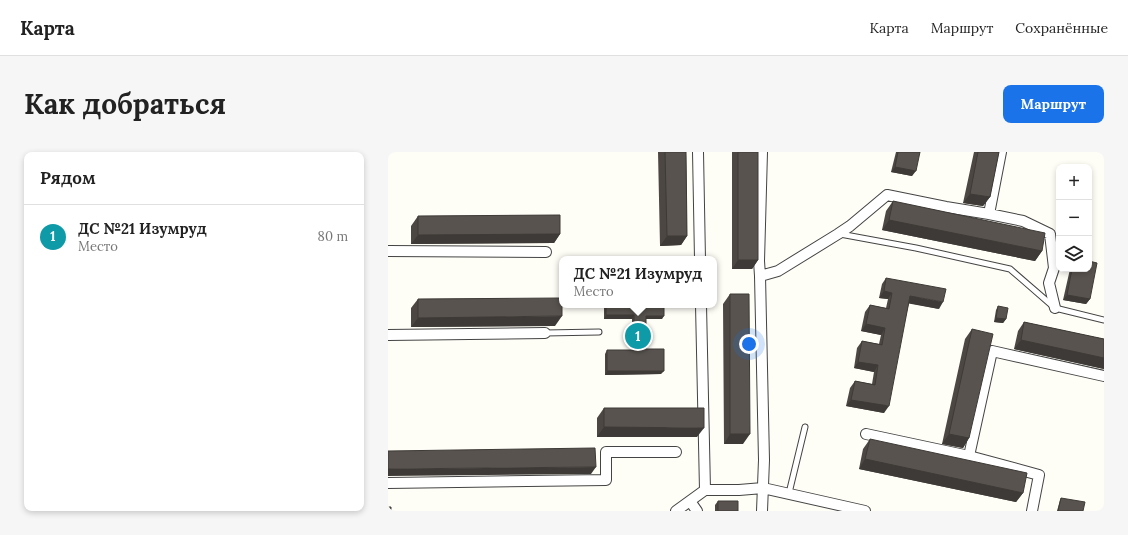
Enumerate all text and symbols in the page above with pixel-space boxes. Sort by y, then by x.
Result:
text: Карта [20,16,75,40]
text: Карта [869,19,909,37]
text: Маршрут [931,19,993,37]
text: Сохранённые [1015,19,1108,37]
button: Маршрут [1003,85,1104,123]
text: Как добраться [24,86,226,122]
map controls [1056,164,1092,272]
button: + [1056,164,1092,200]
text: Рядом [40,167,96,189]
button: − [1056,200,1092,236]
text: ДС №21 Изумруд [78,219,207,238]
text: 1 [50,228,56,245]
text: 80 m [318,228,348,245]
button: layers [1056,236,1092,272]
text: Место [78,238,118,255]
popup [559,256,717,308]
text: ДС №21 Изумруд [574,264,702,283]
text: Место [574,283,613,300]
pin: 1 [625,321,651,351]
your location [739,334,759,354]

